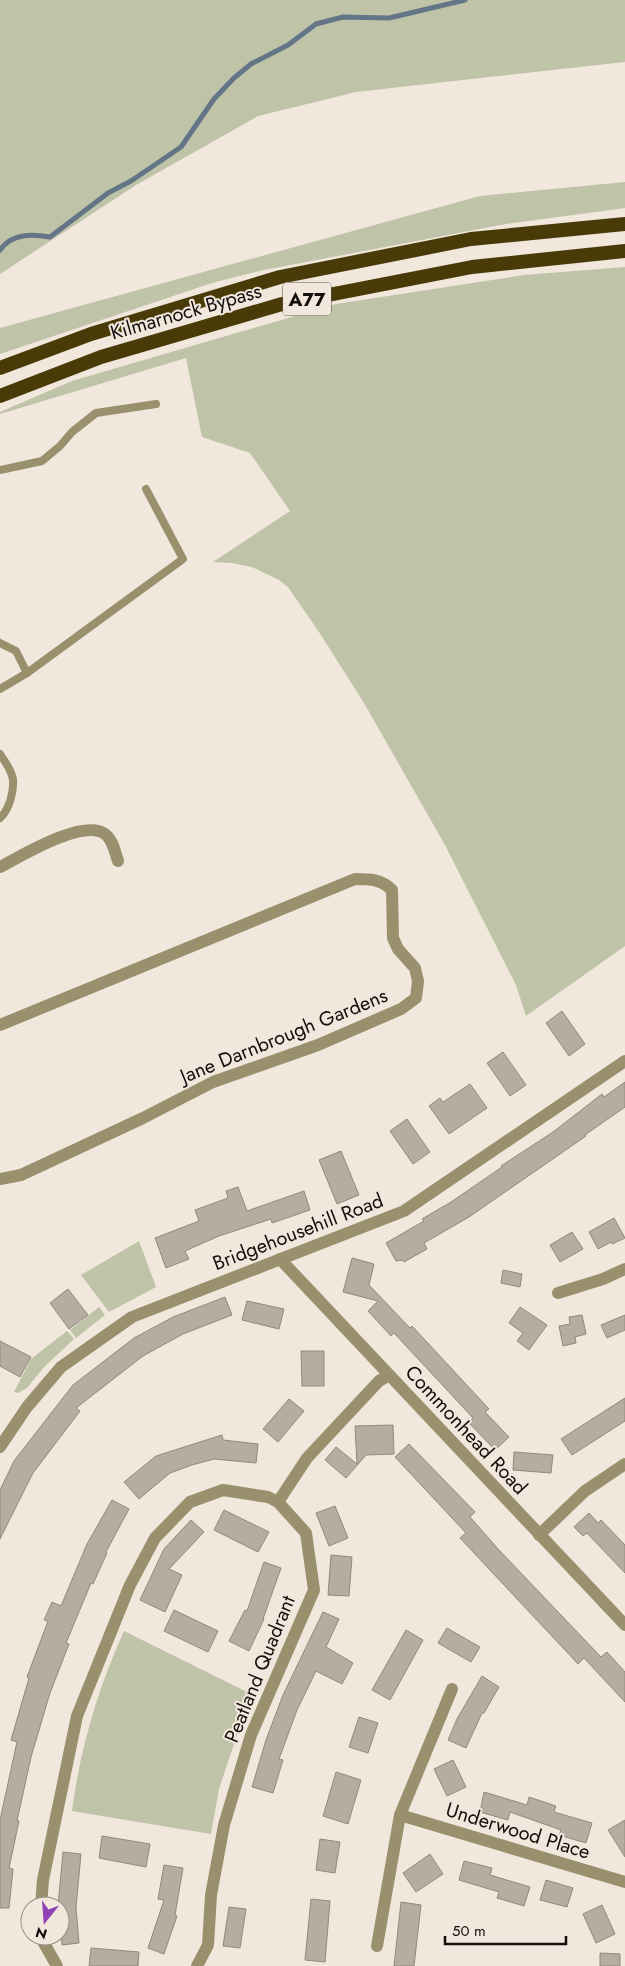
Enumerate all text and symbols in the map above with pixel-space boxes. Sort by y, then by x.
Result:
street label: Kilmarnock Bypass [107,277,265,347]
road number: A77 [283,282,331,316]
street label: Jane Darnbrough Gardens [173,981,392,1092]
street label: Bridgehousehill Road [208,1186,388,1278]
street label: Commonhead Road [398,1359,534,1501]
street label: Peatland Quadrant [217,1591,303,1747]
street label: Underwood Place [442,1795,594,1867]
north arrow [20,1896,70,1946]
scale bar [445,1914,566,1946]
text: 50 m [452,1920,486,1942]
text: N [33,1922,49,1945]

